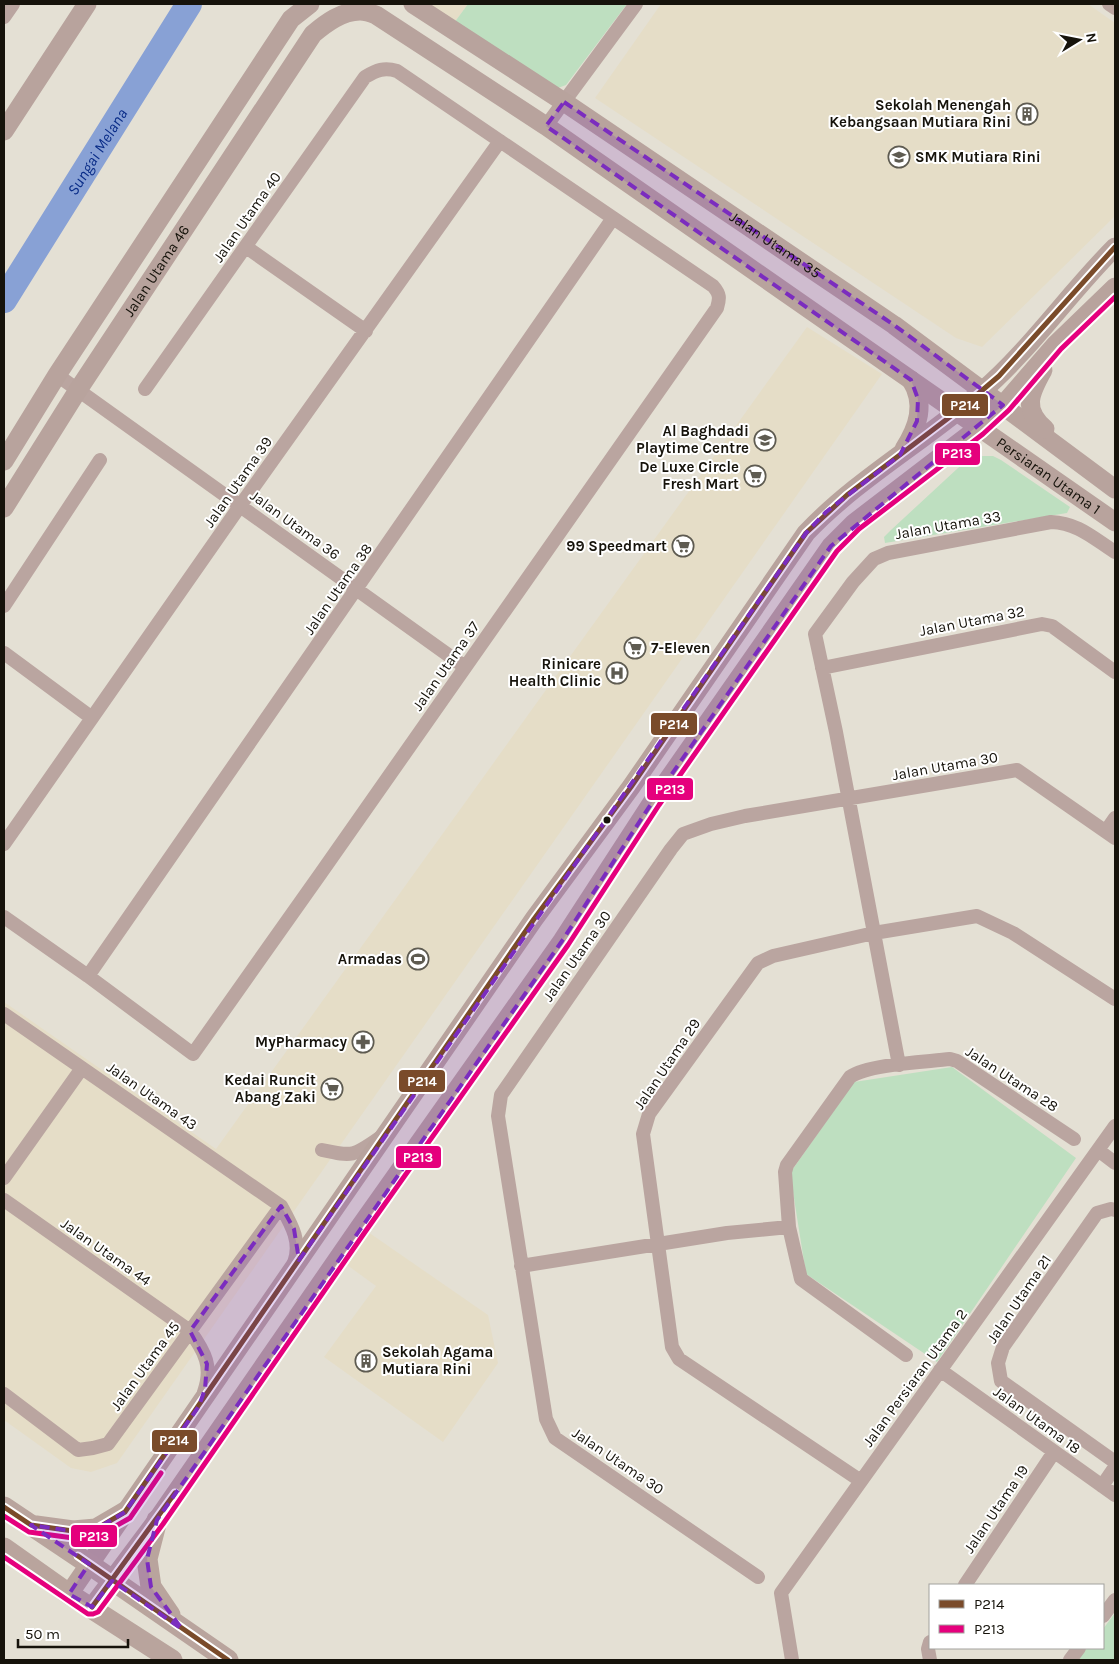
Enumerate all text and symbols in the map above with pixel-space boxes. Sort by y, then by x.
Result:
north arrow [1054,15,1104,65]
text: N [1082,31,1101,44]
place label: Sekolah Menengah Kebangsaan Mutiara Rini [829,96,1011,131]
building icon: Sekolah Menengah Kebangsaan Mutiara Rini [1015,102,1039,126]
water label: Sungai Melana [63,105,131,199]
school or university icon: SMK Mutiara Rini [887,145,911,169]
place label: SMK Mutiara Rini [915,148,1041,166]
street label: Jalan Utama 40 [209,168,285,266]
street label: Jalan Utama 35 [726,208,824,282]
street label: Jalan Utama 46 [120,222,193,320]
line badge: P214 [941,393,989,417]
text: P214 [950,397,981,414]
place label: Al Baghdadi Playtime Centre [636,422,749,457]
school or university icon: Al Baghdadi Playtime Centre [753,428,777,452]
street label: Jalan Utama 39 [200,433,276,531]
street label: Persiaran Utama 1 [993,433,1104,518]
line badge: P213 [934,442,981,466]
text: P213 [942,445,972,462]
place label: De Luxe Circle Fresh Mart [639,458,739,493]
supermarket icon: De Luxe Circle Fresh Mart [743,464,767,488]
street label: Jalan Utama 36 [247,486,343,564]
street label: Jalan Utama 33 [894,507,1002,543]
supermarket icon: 99 Speedmart [671,534,695,558]
place label: 99 Speedmart [566,537,667,555]
street label: Jalan Utama 38 [300,540,376,638]
street label: Jalan Utama 32 [918,602,1026,640]
street label: Jalan Utama 37 [409,618,483,714]
supermarket icon: 7-Eleven [623,636,647,660]
place label: 7-Eleven [651,639,710,657]
place label: Rinicare Health Clinic [509,655,601,690]
hospital icon: Rinicare Health Clinic [605,661,629,685]
line badge: P214 [650,712,698,736]
text: P214 [659,716,690,733]
street label: Jalan Utama 30 [891,748,999,784]
line badge: P213 [646,777,694,801]
text: P213 [655,781,685,798]
unlabelled marker [602,815,612,825]
street label: Jalan Utama 30 [539,907,615,1005]
sports icon: Armadas [406,947,430,971]
place label: Armadas [338,950,402,968]
street label: Jalan Utama 29 [630,1015,704,1113]
pharmacy icon: MyPharmacy [351,1030,375,1054]
place label: MyPharmacy [255,1033,347,1051]
street label: Jalan Utama 28 [962,1042,1062,1116]
street label: Jalan Utama 43 [103,1058,201,1134]
line badge: P214 [398,1069,446,1093]
place label: Kedai Runcit Abang Zaki [224,1071,316,1106]
text: P214 [407,1073,438,1090]
supermarket icon: Kedai Runcit Abang Zaki [320,1077,344,1101]
line badge: P213 [395,1145,442,1169]
text: P213 [403,1149,433,1166]
street label: Jalan Utama 44 [58,1214,155,1290]
street label: Jalan Utama 21 [983,1251,1055,1347]
street label: Jalan Persiaran Utama 2 [859,1306,971,1450]
street label: Jalan Utama 45 [107,1318,183,1414]
place label: Sekolah Agama Mutiara Rini [382,1343,493,1378]
building icon: Sekolah Agama Mutiara Rini [354,1349,378,1373]
street label: Jalan Utama 18 [990,1382,1084,1458]
street label: Jalan Utama 30 [569,1424,667,1498]
line badge: P214 [151,1429,198,1453]
text: P214 [159,1432,190,1449]
street label: Jalan Utama 19 [960,1461,1032,1557]
line badge: P213 [70,1524,118,1548]
text: P213 [79,1528,109,1545]
legend [929,1584,1104,1649]
text: P214 [974,1595,1005,1613]
scale bar [18,1616,128,1648]
text: P213 [974,1620,1005,1638]
text: 50 m [25,1625,60,1643]

